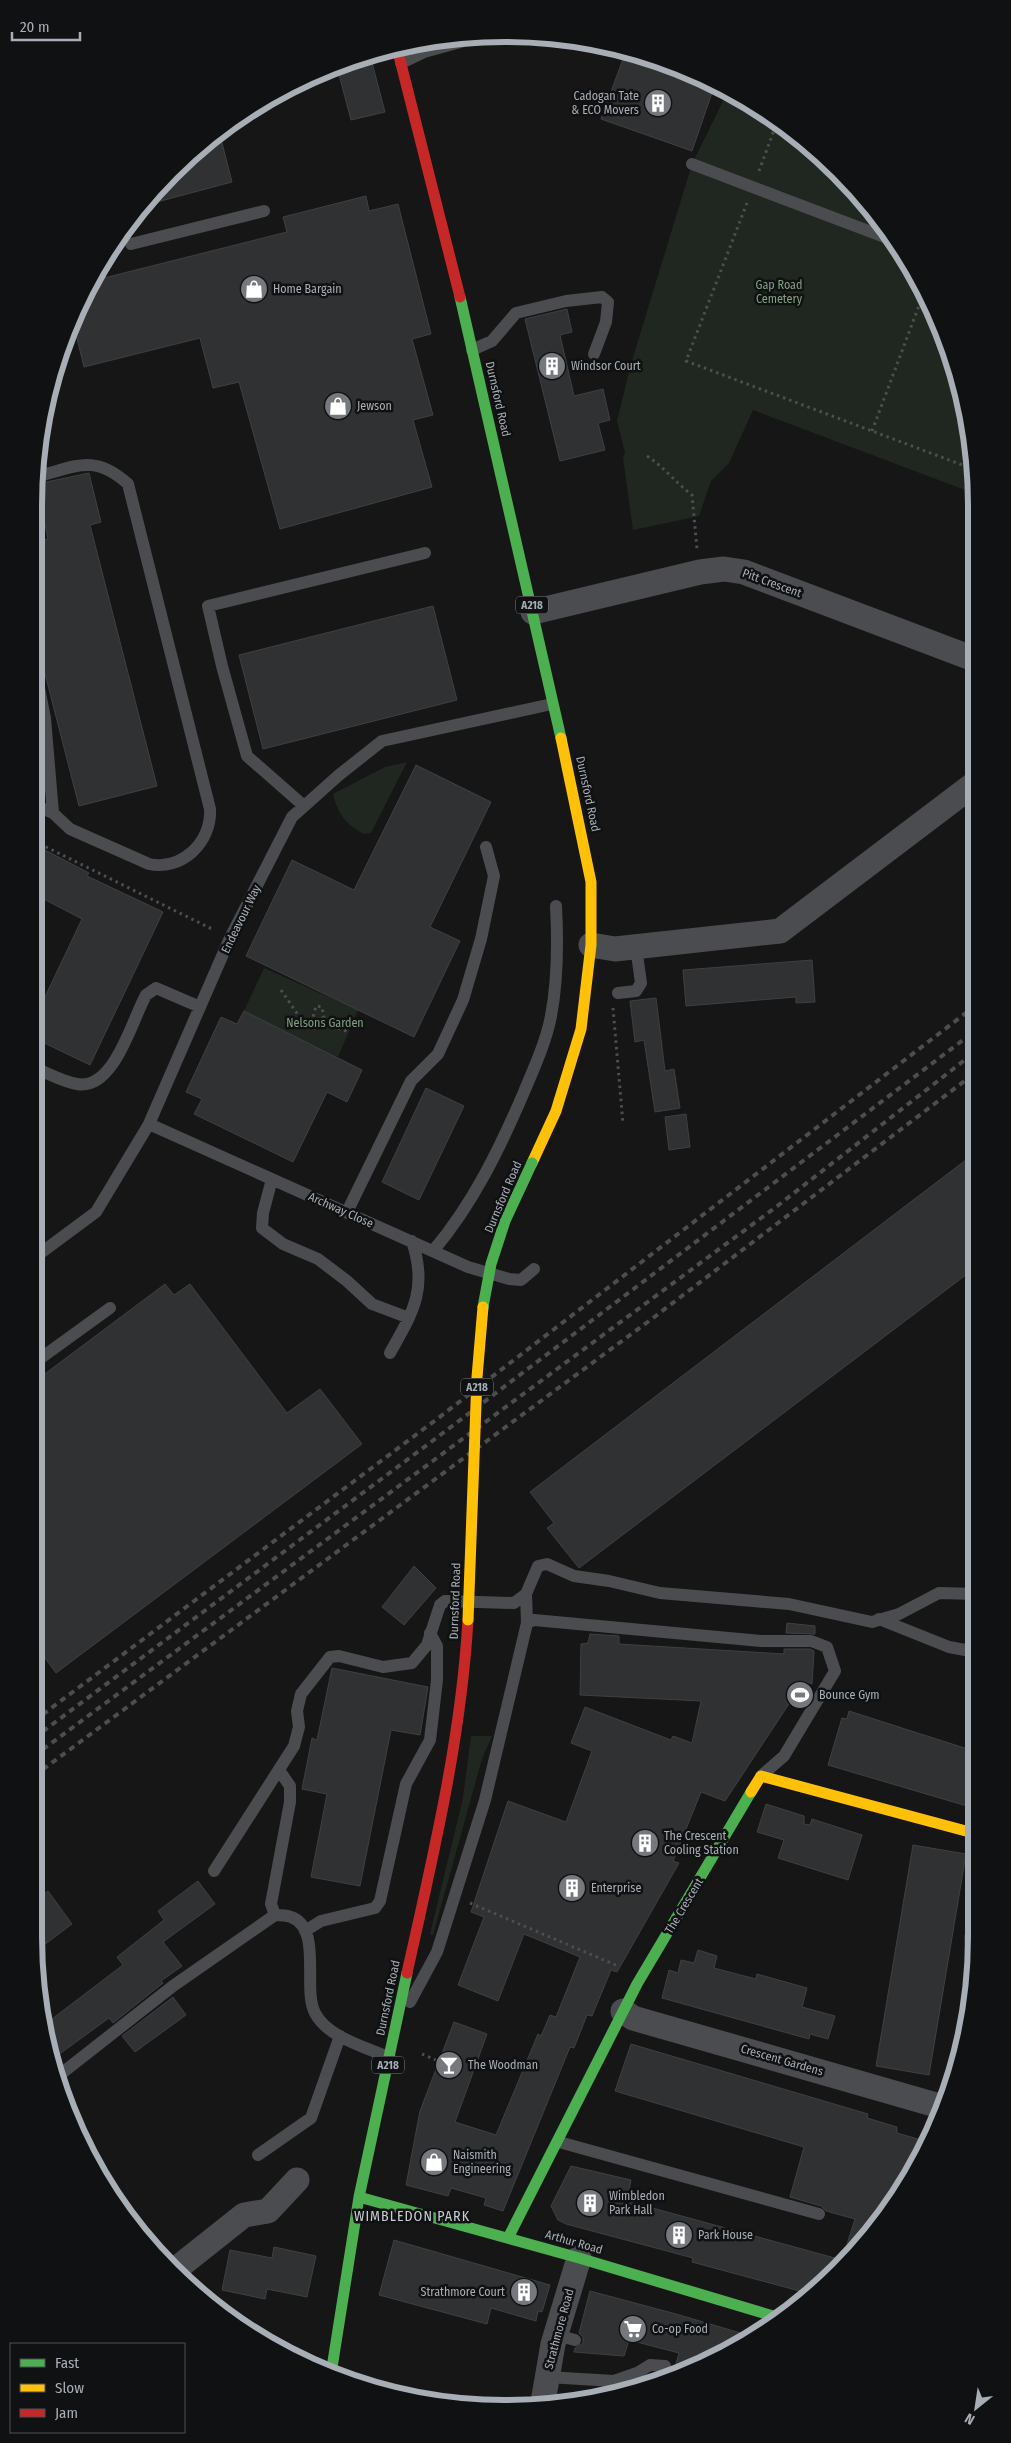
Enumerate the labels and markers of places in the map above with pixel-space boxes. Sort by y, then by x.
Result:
building icon: Cadogan Tate & ECO Movers [643,88,673,118]
place label: Cadogan Tate & ECO Movers [571,89,639,117]
shop icon: Home Bargain [239,274,269,304]
place label: Home Bargain [273,282,342,296]
building icon: Windsor Court [537,351,567,381]
place label: Windsor Court [571,359,641,373]
shop icon: Jewson [323,391,353,421]
place label: Jewson [357,399,392,413]
sports icon: Bounce Gym [785,1680,815,1710]
place label: Bounce Gym [819,1688,880,1702]
building icon: The Crescent Cooling Station [630,1828,660,1858]
place label: The Crescent Cooling Station [664,1829,739,1857]
building icon: Enterprise [557,1873,587,1903]
place label: Enterprise [591,1881,641,1895]
bar icon: The Woodman [434,2050,464,2080]
place label: The Woodman [468,2058,538,2072]
shop icon: Naismith Engineering [419,2147,449,2177]
place label: Naismith Engineering [453,2148,511,2176]
building icon: Wimbledon Park Hall [575,2188,605,2218]
place label: Wimbledon Park Hall [609,2189,665,2217]
building icon: Park House [664,2220,694,2250]
place label: Park House [698,2228,753,2242]
building icon: Strathmore Court [509,2277,539,2307]
place label: Strathmore Court [420,2285,505,2299]
supermarket icon: Co-op Food [618,2314,648,2344]
place label: Co-op Food [652,2322,708,2336]

